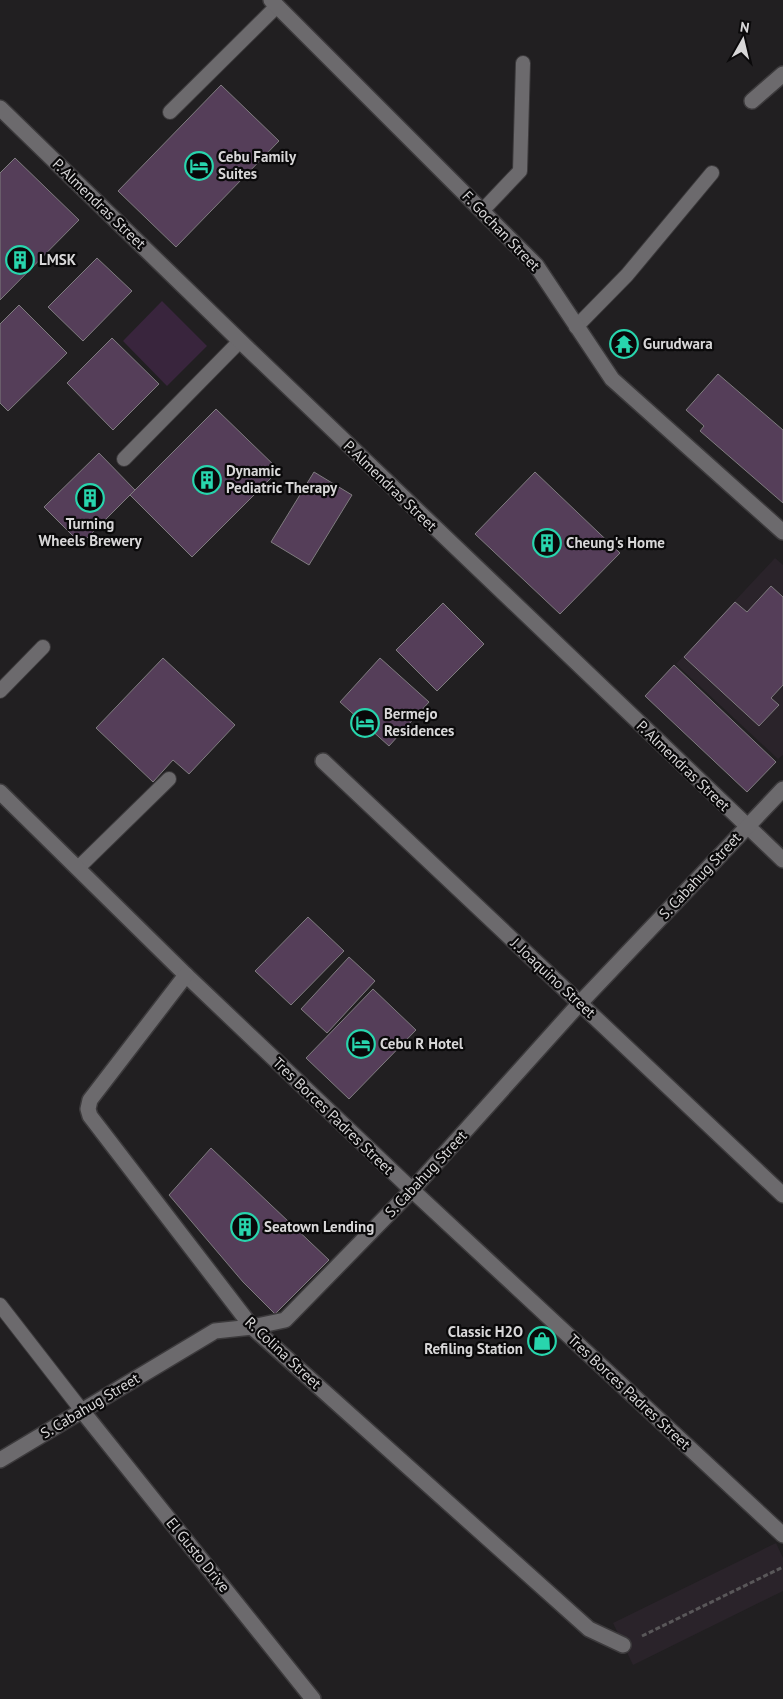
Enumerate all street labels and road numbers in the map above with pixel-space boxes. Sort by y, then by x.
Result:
street label: P. Almendras Street [49,154,150,253]
street label: F. Gochan Street [458,187,544,275]
street label: P. Almendras Street [340,436,441,535]
street label: P. Almendras Street [633,716,734,815]
street label: S. Cabahug Street [655,828,745,923]
street label: J. Joaquino Street [506,933,600,1022]
street label: Tres Borces Padres Street [269,1053,398,1178]
street label: S. Cabahug Street [381,1126,471,1221]
street label: R. Colina Street [241,1312,325,1393]
street label: Tres Borces Padres Street [564,1330,695,1453]
street label: S. Cabahug Street [37,1369,143,1443]
street label: El Gusto Drive [162,1514,234,1596]

